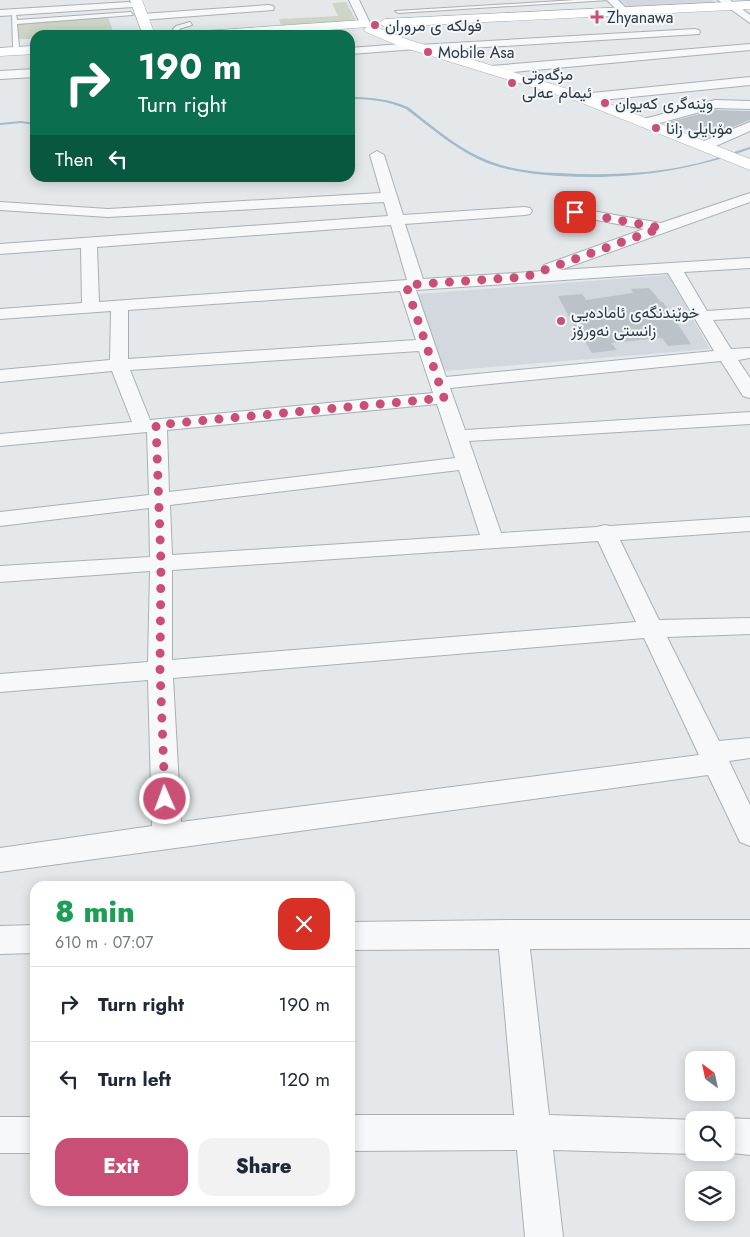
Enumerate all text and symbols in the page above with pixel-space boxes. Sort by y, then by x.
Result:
place label: Zhyanawa [607,6,673,29]
marker: Zhyanawa [591,11,603,23]
place label: فولکه ی مروران [385,14,482,37]
marker: فولکه ی مروران [369,19,381,31]
place label: Mobile Asa [438,41,514,64]
text: 190 m [138,42,242,92]
marker: Mobile Asa [422,46,434,58]
icon: right [55,50,120,115]
place label: مزگەوتی ئیمام عەلی [522,63,592,104]
marker: مزگەوتی ئیمام عەلی [506,77,518,89]
text: Turn right [138,88,226,120]
place label: وێنەگری کەیوان [615,92,713,115]
marker: وێنەگری کەیوان [599,97,611,109]
place label: مۆبایلی زانا [666,117,733,140]
marker: مۆبایلی زانا [650,122,662,134]
icon: left [104,145,132,173]
text: Then [55,146,94,173]
pin [554,191,596,233]
icon: arrive [561,198,589,226]
place label: خوێندنگەی ئامادەیی زانستی نەورۆز [570,301,700,342]
marker: خوێندنگەی ئامادەیی زانستی نەورۆز [555,315,567,327]
position arrow [138,772,190,824]
text: 8 min [55,890,135,933]
button: close [278,898,330,950]
text: 610 m · 07:07 [55,931,154,954]
icon: right [55,990,83,1018]
text: Turn right [98,991,184,1018]
text: 190 m [279,991,330,1018]
north arrow [685,1051,735,1101]
map controls [685,1051,735,1221]
icon: left [55,1065,83,1093]
text: Turn left [98,1066,171,1093]
text: 120 m [279,1066,330,1093]
button: search [685,1111,735,1161]
button: Exit [55,1138,188,1196]
button: Share [198,1138,330,1196]
button: layers [685,1171,735,1221]

